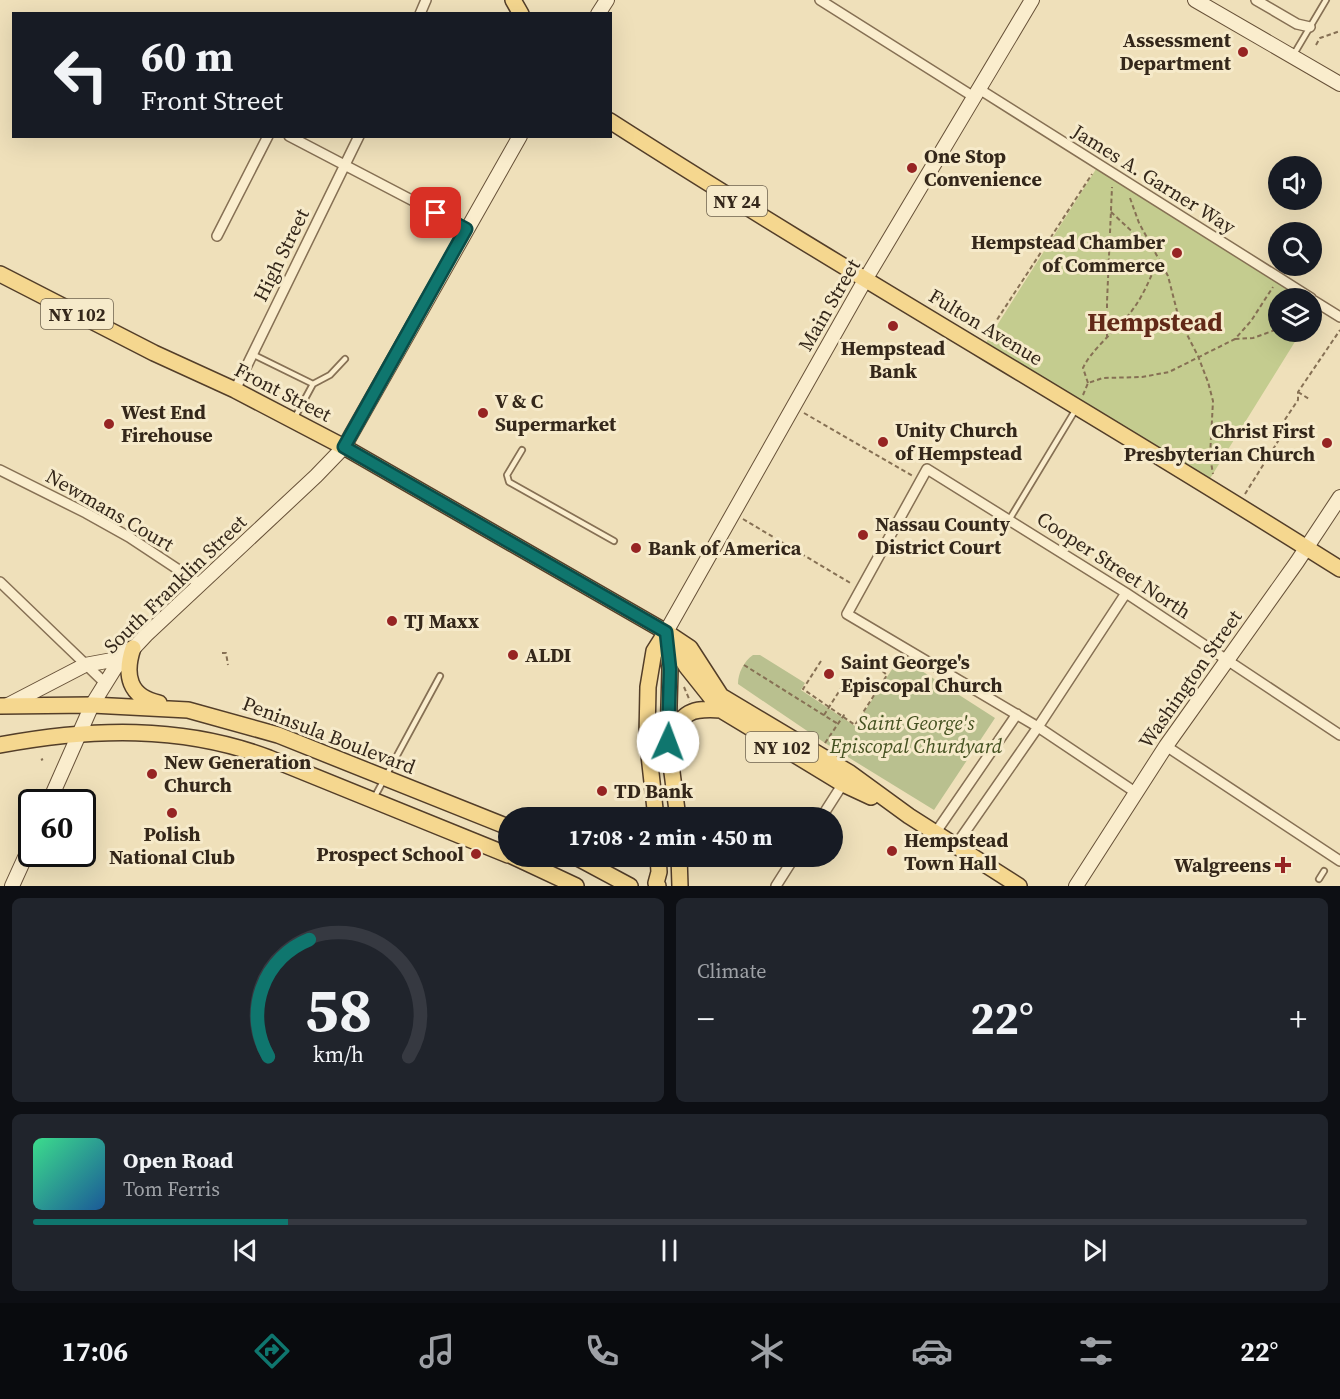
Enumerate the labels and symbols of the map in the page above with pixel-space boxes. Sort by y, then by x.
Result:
place label: Assessment Department [1119,26,1232,77]
marker: Assessment Department [1236,45,1250,59]
street label: James A. Garner Way [1066,117,1242,241]
place label: One Stop Convenience [924,142,1042,193]
marker: One Stop Convenience [905,161,919,175]
road number: NY 24 [707,186,767,216]
pin [410,187,461,238]
street label: High Street [246,203,316,306]
place label: Hempstead Chamber of Commerce [971,228,1166,279]
marker: Hempstead Chamber of Commerce [1170,246,1184,260]
street label: Main Street [791,253,867,356]
street label: Fulton Avenue [924,282,1048,372]
road number: NY 102 [41,299,113,329]
district label: Hempstead [1087,304,1223,340]
marker: Hempstead Bank [886,319,900,333]
place label: Hempstead Bank [841,334,945,385]
street label: Front Street [230,356,337,429]
place label: V & C Supermarket [495,387,617,438]
place label: West End Firehouse [121,398,213,449]
marker: V & C Supermarket [476,406,490,420]
place label: Unity Church of Hempstead [895,416,1022,467]
marker: West End Firehouse [102,417,116,431]
place label: Christ First Presbyterian Church [1124,417,1316,468]
marker: Unity Church of Hempstead [876,435,890,449]
marker: Christ First Presbyterian Church [1320,436,1334,450]
street label: Newmans Court [41,462,180,558]
street label: Cooper Street North [1032,505,1196,625]
street label: South Franklin Street [97,508,253,660]
place label: Nassau County District Court [875,510,1011,561]
marker: Nassau County District Court [856,528,870,542]
place label: Bank of America [648,534,802,562]
marker: Bank of America [629,541,643,555]
street label: Washington Street [1132,604,1248,754]
place label: TJ Maxx [404,607,479,635]
marker: TJ Maxx [385,614,399,628]
place label: ALDI [525,641,572,669]
marker: ALDI [506,648,520,662]
place label: Saint George's Episcopal Church [841,648,1003,699]
marker: Saint George's Episcopal Church [822,667,836,681]
street label: Peninsula Boulevard [238,689,420,781]
park label: Saint George's Episcopal Churdyard [829,709,1003,760]
position arrow [636,710,700,774]
road number: NY 102 [746,732,818,762]
place label: New Generation Church [164,748,311,799]
marker: New Generation Church [145,767,159,781]
place label: TD Bank [614,777,693,805]
marker: TD Bank [595,784,609,798]
speed limit sign: 60 [18,789,96,867]
marker: Polish National Club [165,806,179,820]
place label: Polish National Club [109,820,235,871]
place label: Hempstead Town Hall [904,826,1008,877]
place label: Prospect School [316,840,464,868]
marker: Hempstead Town Hall [885,844,899,858]
marker: Prospect School [469,847,483,861]
place label: Walgreens [1174,851,1271,879]
marker: Walgreens [1276,858,1290,872]

